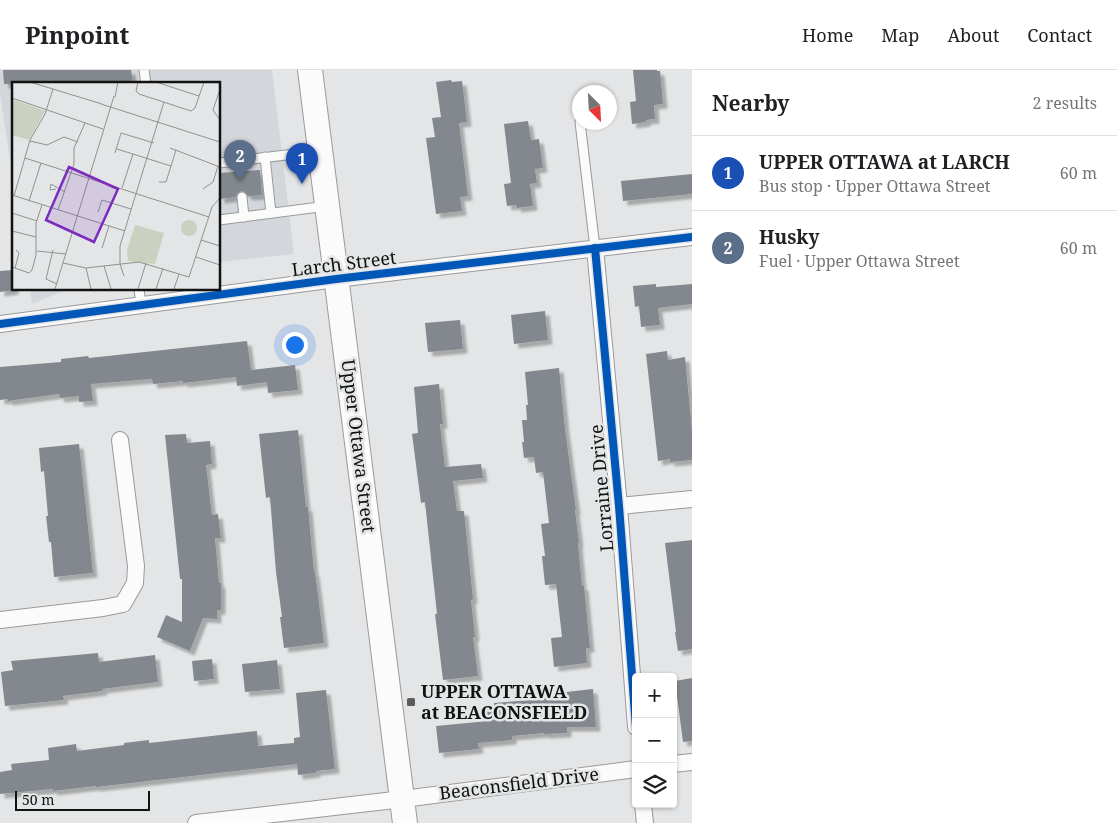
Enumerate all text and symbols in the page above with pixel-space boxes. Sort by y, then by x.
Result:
text: Pinpoint [25,18,129,51]
text: Home [802,23,853,47]
text: Map [881,23,919,47]
text: About [947,23,999,47]
text: Contact [1027,23,1092,47]
inset map [12,82,220,290]
north arrow [572,85,617,130]
text: Nearby [712,89,790,117]
text: 2 results [1033,92,1097,114]
pin: 2 [224,140,256,181]
pin: 1 [286,143,318,184]
text: UPPER OTTAWA at LARCH [759,149,1010,175]
text: 1 [723,162,733,184]
text: 60 m [1060,162,1097,184]
text: Bus stop · Upper Ottawa Street [759,175,990,197]
text: Husky [759,224,819,250]
text: 2 [723,237,733,259]
text: 60 m [1060,237,1097,259]
street label: Larch Street [290,245,397,281]
text: Fuel · Upper Ottawa Street [759,250,960,272]
your location [282,332,308,358]
street label: Upper Ottawa Street [336,358,382,534]
street label: Lorraine Drive [583,424,619,553]
map controls [632,673,677,808]
button: + [632,673,677,718]
place label: UPPER OTTAWA at BEACONSFIELD [421,679,587,724]
marker: UPPER OTTAWA at BEACONSFIELD [405,696,417,708]
button: − [632,718,677,763]
street label: Beaconsfield Drive [438,761,600,805]
button: layers [632,763,677,808]
scale bar [15,788,150,811]
text: 50 m [22,790,55,809]

